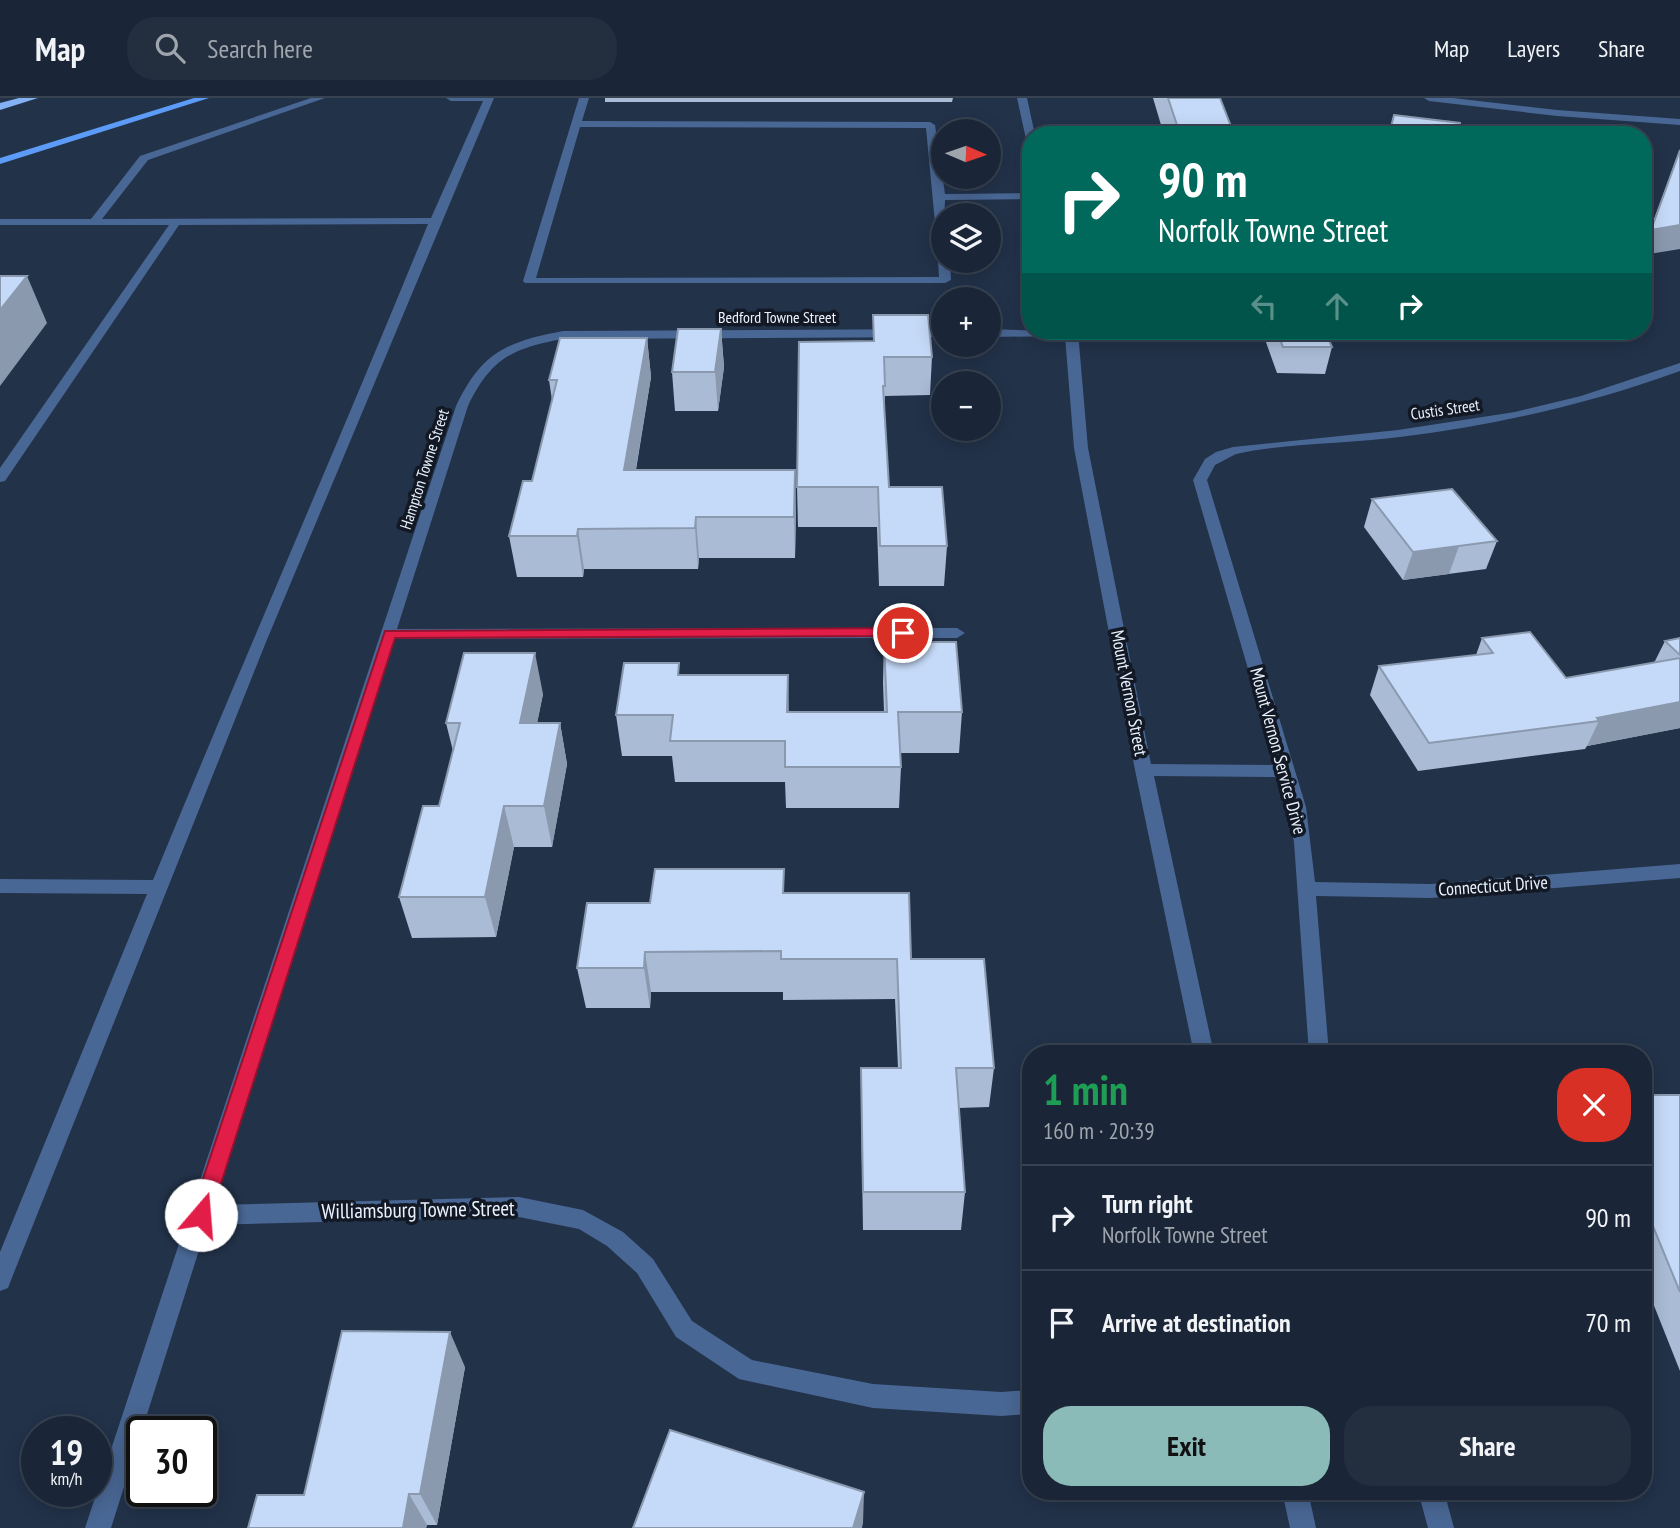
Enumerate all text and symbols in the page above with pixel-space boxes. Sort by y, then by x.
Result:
search box [127,17,617,80]
text: Map [35,27,85,70]
icon: search [151,29,189,67]
text: Search here [207,32,313,65]
text: Map [1434,33,1469,64]
text: Layers [1507,33,1560,64]
text: Share [1598,33,1645,64]
north arrow [931,119,1001,189]
map controls [931,119,1001,441]
text: 90 m [1158,147,1247,211]
icon: right [1043,154,1134,245]
button: layers [931,203,1001,273]
text: Norfolk Towne Street [1158,209,1388,251]
button: + [931,287,1001,357]
icon: left [1245,287,1283,325]
icon: ahead [1318,287,1356,325]
icon: right [1391,287,1429,325]
street label: Bedford Towne Street [718,307,837,327]
button: − [931,371,1001,441]
street label: Custis Street [1409,394,1481,424]
street label: Hampton Towne Street [395,406,453,532]
pin [873,603,933,663]
icon: arrive [884,614,922,652]
street label: Mount Vernon Street [1106,628,1153,758]
street label: Mount Vernon Service Drive [1245,665,1312,837]
street label: Connecticut Drive [1438,870,1548,901]
text: 1 min [1043,1062,1128,1117]
button: close [1557,1068,1631,1142]
text: 160 m · 20:39 [1043,1116,1155,1145]
position arrow [164,1178,238,1252]
text: Turn right [1102,1187,1193,1220]
street label: Williamsburg Towne Street [321,1194,515,1225]
icon: right [1043,1199,1081,1237]
text: 90 m [1585,1201,1631,1234]
text: Norfolk Towne Street [1102,1220,1268,1249]
icon: arrive [1043,1304,1081,1342]
text: Arrive at destination [1102,1306,1291,1339]
text: 70 m [1585,1306,1631,1339]
button: Exit [1043,1406,1330,1486]
button: Share [1344,1406,1631,1486]
speed limit sign: 30 [126,1416,217,1507]
text: 19 [50,1429,83,1475]
text: km/h [51,1467,82,1490]

